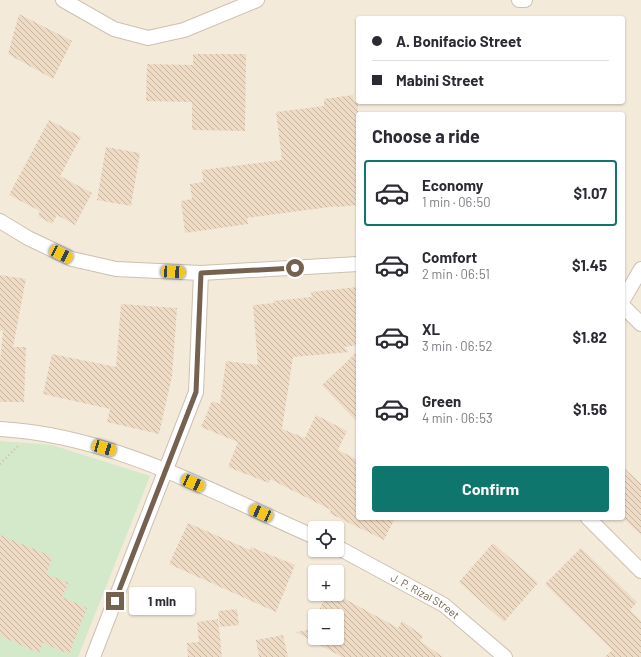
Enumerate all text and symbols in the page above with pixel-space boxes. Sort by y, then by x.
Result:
text: A. Bonifacio Street [396,32,522,50]
text: Mabini Street [396,71,484,89]
text: Choose a ride [372,125,480,147]
icon: car [374,175,410,211]
text: Economy [422,176,483,194]
text: $1.07 [573,184,607,202]
text: 1 min · 06:50 [422,194,491,210]
car [48,243,74,265]
icon: car [374,247,410,283]
text: Comfort [422,248,477,266]
text: $1.45 [572,256,607,274]
route start [286,259,304,277]
car [161,265,185,279]
text: 2 min · 06:51 [422,266,490,282]
icon: car [374,319,410,355]
text: XL [422,320,440,338]
text: $1.82 [573,328,607,346]
text: 3 min · 06:52 [422,338,492,354]
icon: car [374,391,410,427]
text: Green [422,392,461,410]
text: $1.56 [573,400,607,418]
text: 4 min · 06:53 [422,410,493,426]
car [91,439,117,457]
button: Confirm [372,466,609,512]
car [180,473,206,493]
car [248,503,274,523]
map controls [308,521,344,645]
button: locate [308,521,344,557]
button: + [308,565,344,601]
street label: J. P. Rizal Street [389,570,462,621]
callout: 1 min [129,587,195,615]
route end [106,592,124,610]
text: 1 min [148,593,176,609]
button: − [308,609,344,645]

